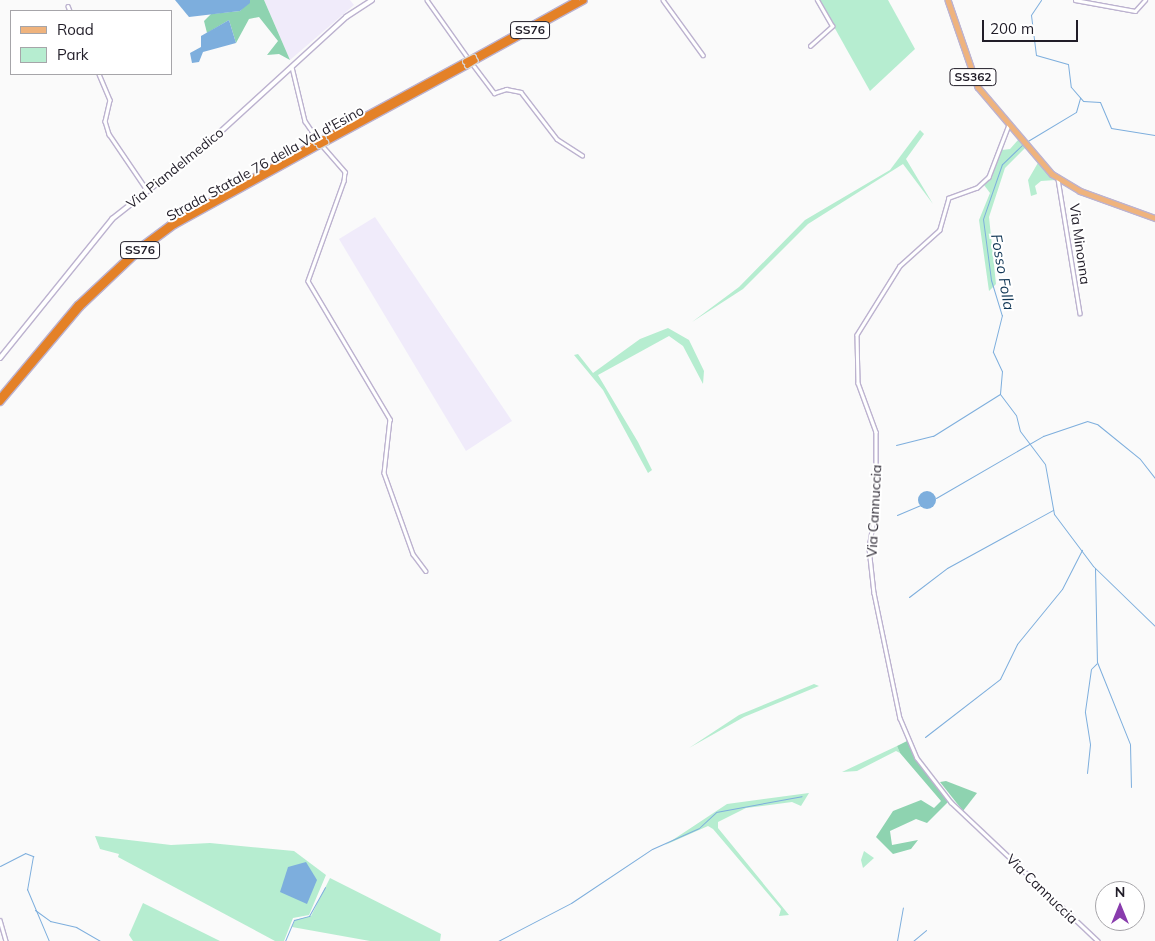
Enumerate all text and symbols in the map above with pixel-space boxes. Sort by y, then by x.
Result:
legend [10,10,172,75]
scale bar [985,10,1081,42]
text: 200 m [990,19,1034,38]
text: Road [57,20,94,39]
road number: SS76 [510,20,550,40]
text: Park [57,45,89,64]
road number: SS362 [949,68,997,86]
street label: Strada Statale 76 della Val d'Esino [163,102,367,224]
street label: Via Piandelmedico [123,124,227,212]
street label: Via Minonna [1066,202,1094,286]
water label: Fosso Folla [987,233,1019,311]
road number: SS76 [120,240,160,260]
street label: Via Cannuccia [863,464,885,558]
street label: Via Cannuccia [1003,851,1081,927]
north arrow [1095,881,1145,931]
text: N [1115,883,1125,901]

